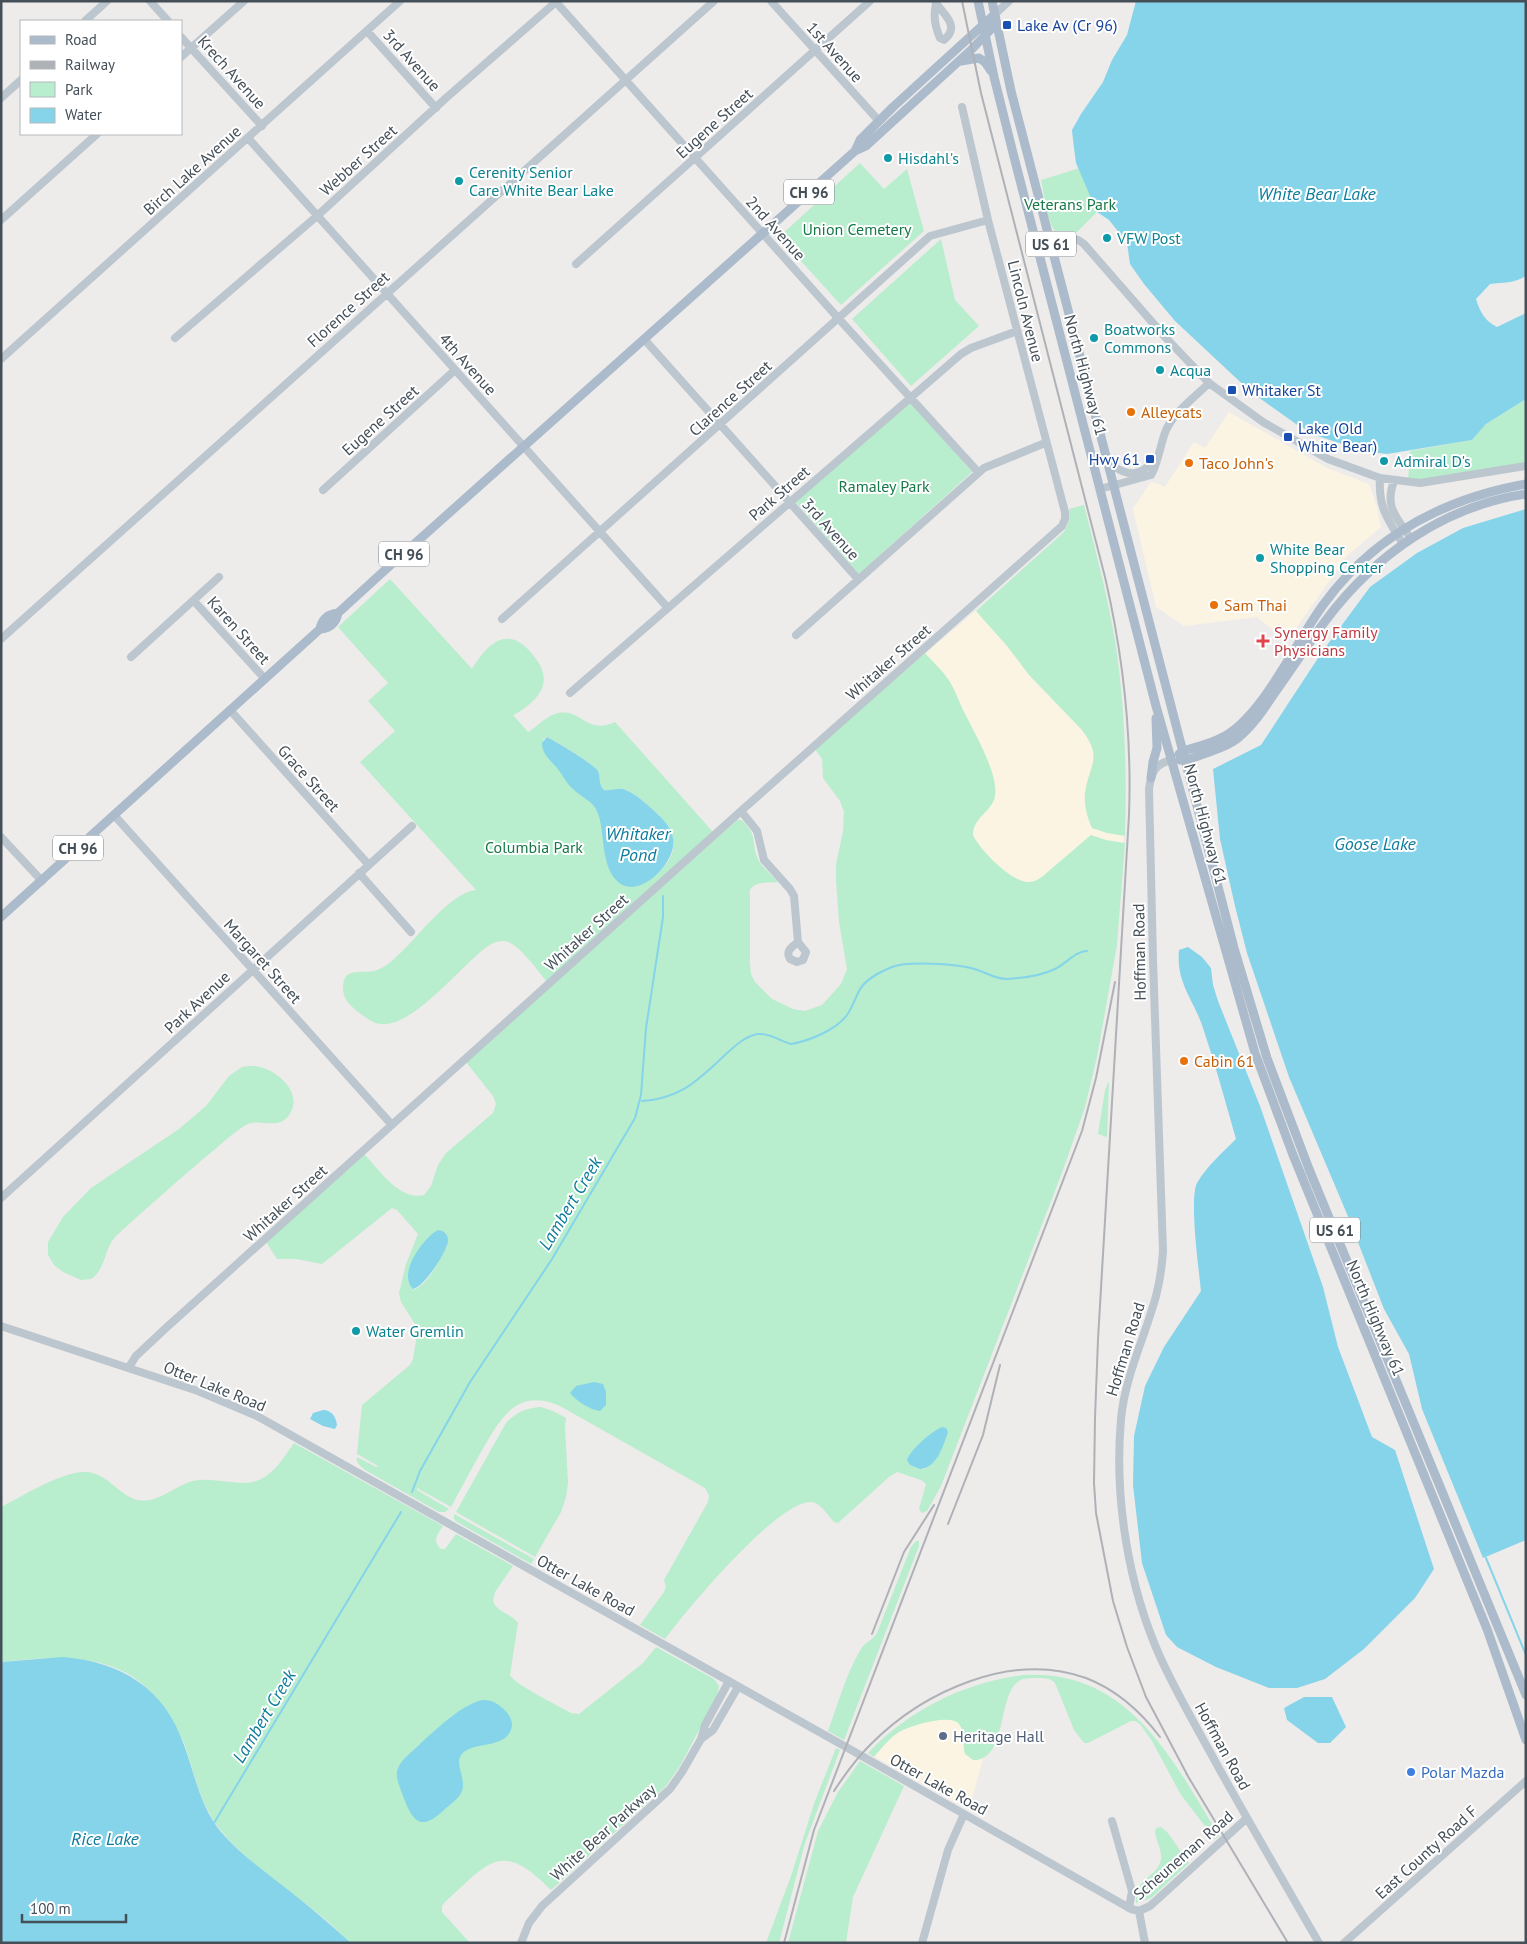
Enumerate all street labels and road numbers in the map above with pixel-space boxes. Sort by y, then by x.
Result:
street label: 1st Avenue [803,18,867,86]
street label: 3rd Avenue [379,25,445,95]
street label: Krech Avenue [194,31,270,113]
street label: Eugene Street [672,83,757,163]
street label: Webber Street [315,120,401,200]
street label: Birch Lake Avenue [139,121,245,219]
road number: CH 96 [784,180,834,204]
street label: 2nd Avenue [742,192,810,264]
road number: US 61 [1026,232,1076,256]
street label: Lincoln Avenue [1004,258,1048,364]
street label: Florence Street [303,266,394,351]
street label: North Highway 61 [1060,312,1112,438]
street label: 4th Avenue [435,329,501,399]
street label: Clarence Street [685,355,776,440]
street label: Eugene Street [338,380,423,460]
street label: Park Street [744,461,814,525]
street label: 3rd Avenue [798,494,864,564]
road number: CH 96 [379,542,429,566]
street label: Karen Street [203,592,275,669]
street label: Whitaker Street [842,619,935,704]
street label: Grace Street [274,740,345,816]
street label: North Highway 61 [1180,761,1232,887]
road number: CH 96 [53,836,103,860]
street label: Whitaker Street [540,889,632,975]
street label: Hoffman Road [1128,903,1150,1001]
street label: Margaret Street [220,915,307,1008]
street label: Park Avenue [160,966,234,1038]
street label: Whitaker Street [239,1160,331,1246]
road number: US 61 [1310,1218,1360,1242]
street label: North Highway 61 [1342,1257,1410,1379]
street label: Hoffman Road [1101,1300,1149,1398]
street label: Otter Lake Road [161,1356,269,1416]
street label: Otter Lake Road [533,1550,639,1620]
street label: Hoffman Road [1191,1699,1255,1793]
street label: Otter Lake Road [886,1749,992,1819]
street label: White Bear Parkway [546,1779,660,1885]
street label: East County Road F [1371,1801,1481,1903]
street label: Scheuneman Road [1129,1806,1237,1904]

